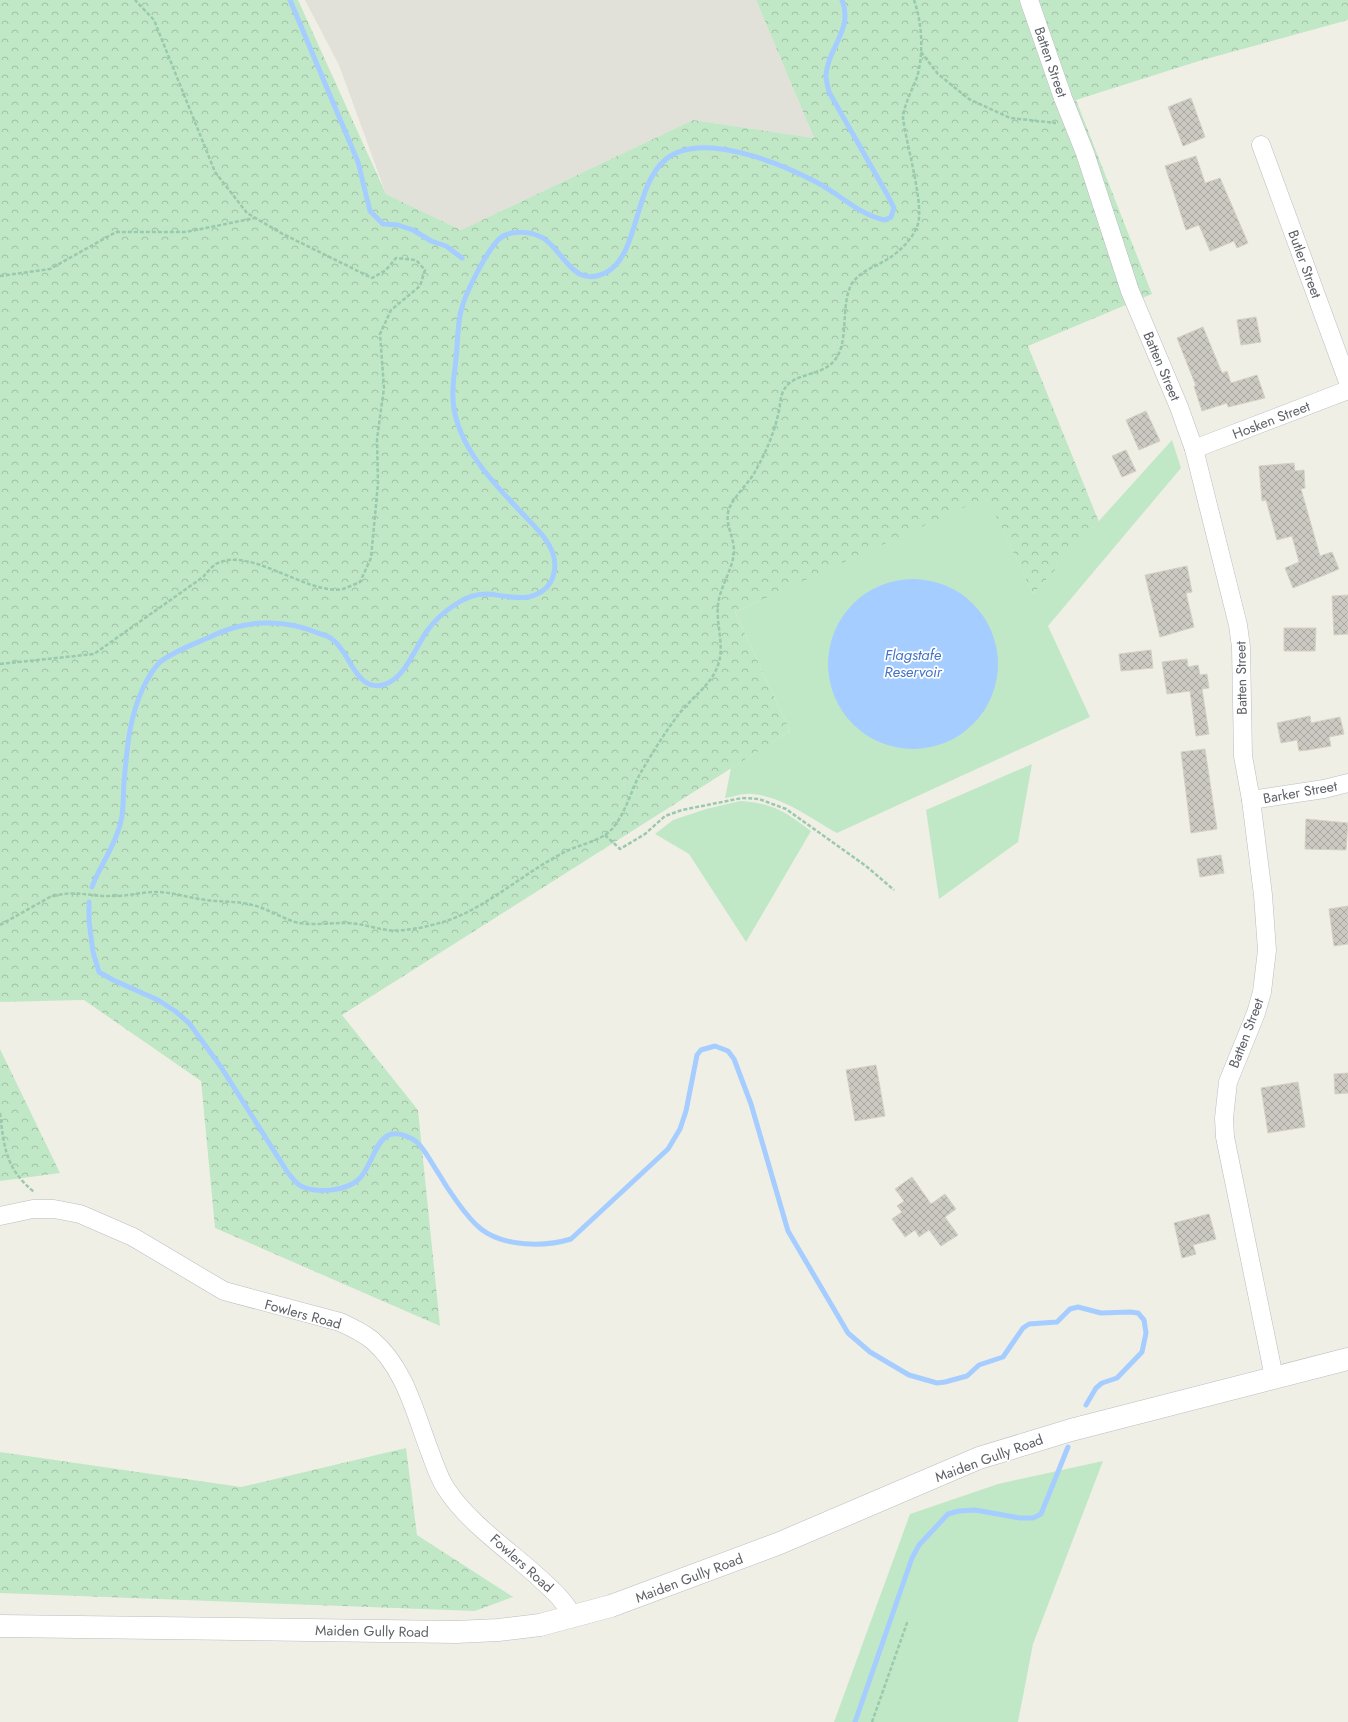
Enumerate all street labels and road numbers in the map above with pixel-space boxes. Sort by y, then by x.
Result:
street label: Batten Street [1030,24,1073,101]
street label: Butler Street [1283,227,1327,302]
street label: Batten Street [1138,328,1186,404]
street label: Hosken Street [1229,396,1313,444]
street label: Batten Street [1230,640,1252,715]
street label: Barker Street [1261,776,1339,808]
street label: Batten Street [1224,995,1269,1071]
street label: Fowlers Road [262,1294,344,1334]
street label: Maiden Gully Road [932,1429,1046,1487]
street label: Fowlers Road [486,1529,558,1597]
street label: Maiden Gully Road [632,1548,746,1608]
street label: Maiden Gully Road [315,1620,429,1642]

